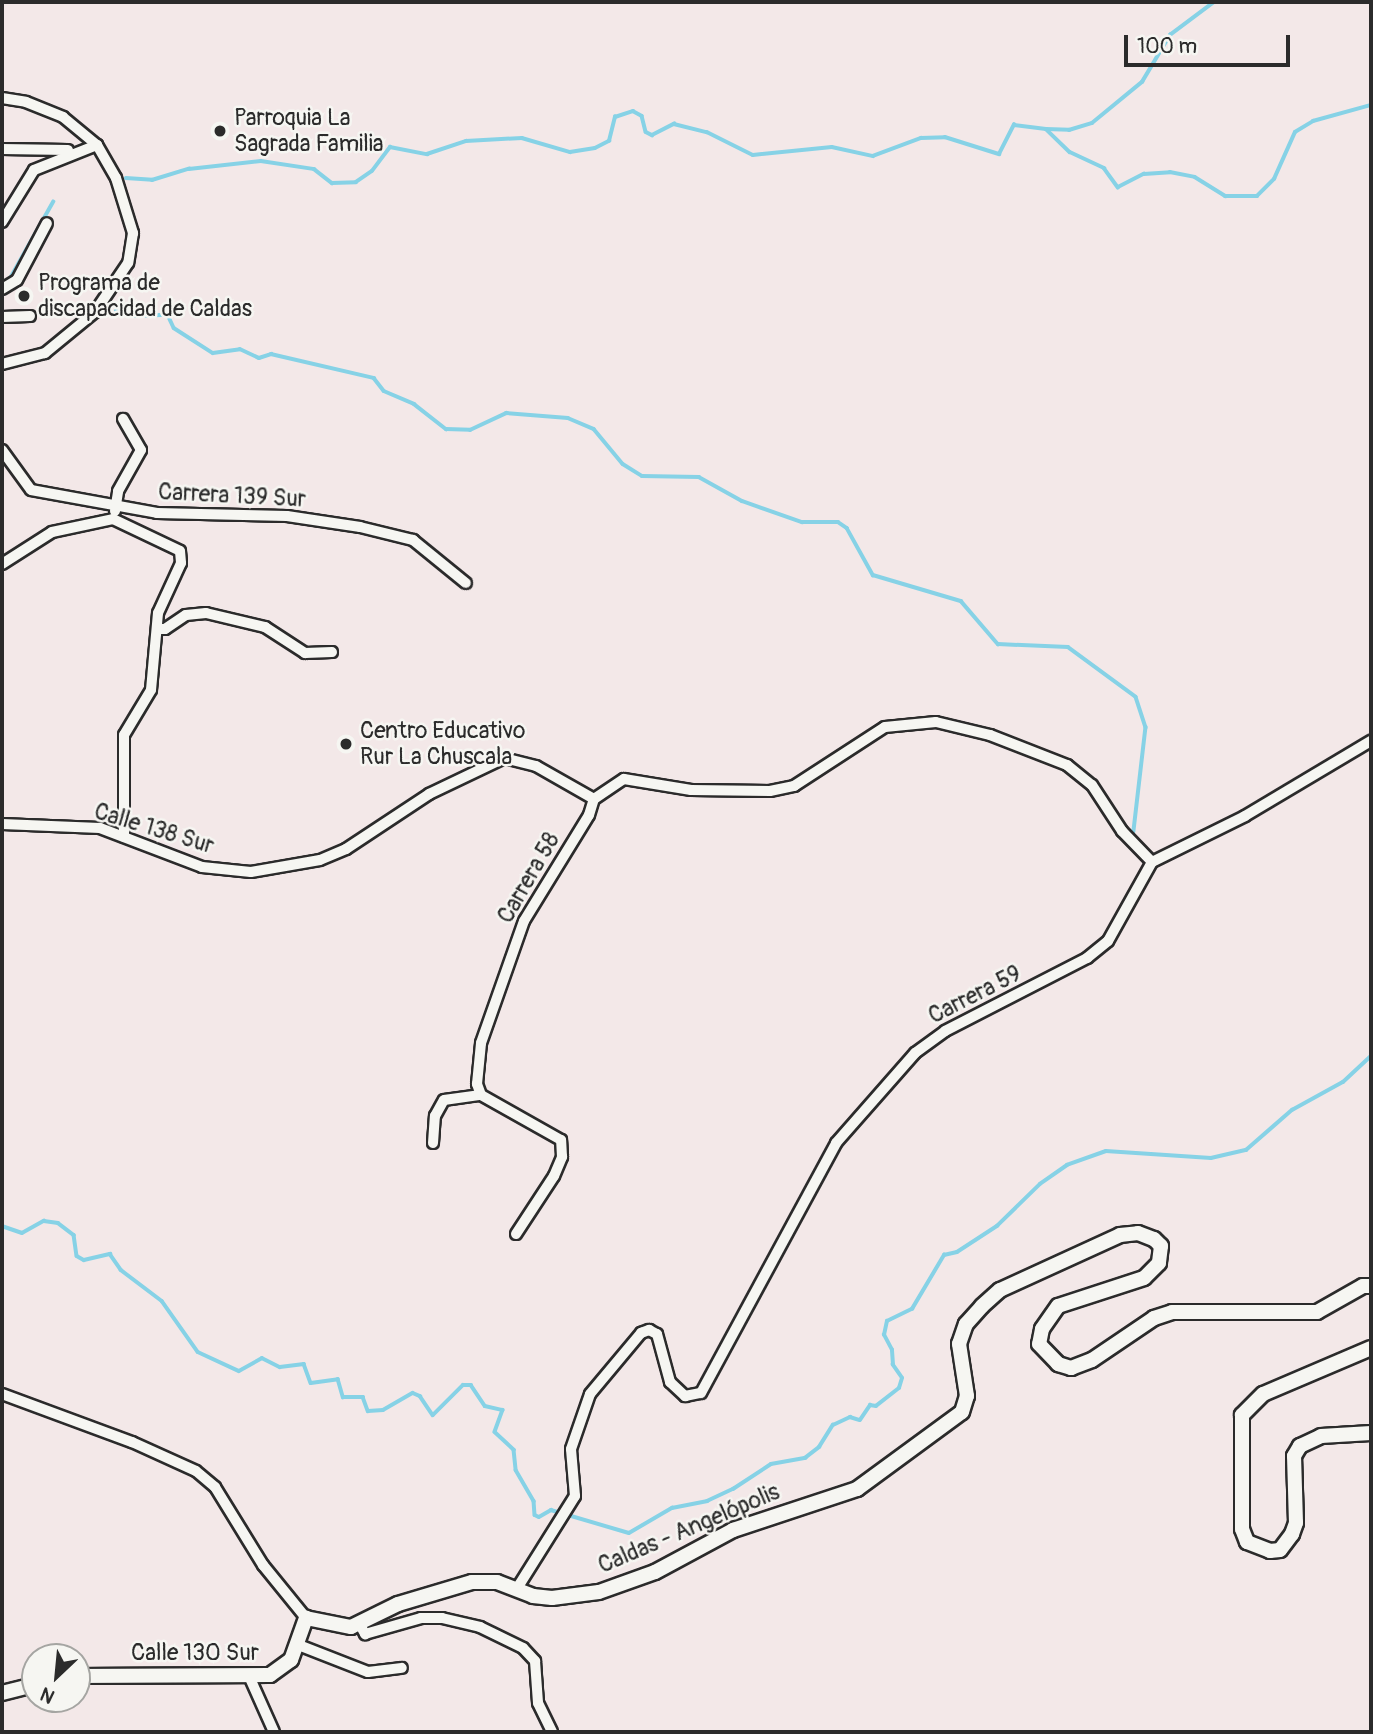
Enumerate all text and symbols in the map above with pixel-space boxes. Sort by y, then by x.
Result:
scale bar [1128,21,1294,65]
text: 100 m [1137,33,1197,60]
place label: Parroquia La Sagrada Familia [234,104,383,158]
marker: Parroquia La Sagrada Familia [212,123,228,139]
place label: Programa de discapacidad de Caldas [38,269,252,323]
marker: Programa de discapacidad de Caldas [16,288,32,304]
street label: Carrera 139 Sur [157,478,307,514]
place label: Centro Educativo Rur La Chuscala [360,717,525,771]
marker: Centro Educativo Rur La Chuscala [338,736,354,752]
street label: Calle 138 Sur [91,798,217,860]
street label: Carrera 58 [492,828,566,928]
street label: Carrera 59 [924,960,1026,1030]
street label: Caldas - Angelópolis [594,1478,784,1580]
street label: Calle 130 Sur [131,1639,259,1667]
north arrow [21,1643,91,1713]
text: N [37,1681,59,1709]

